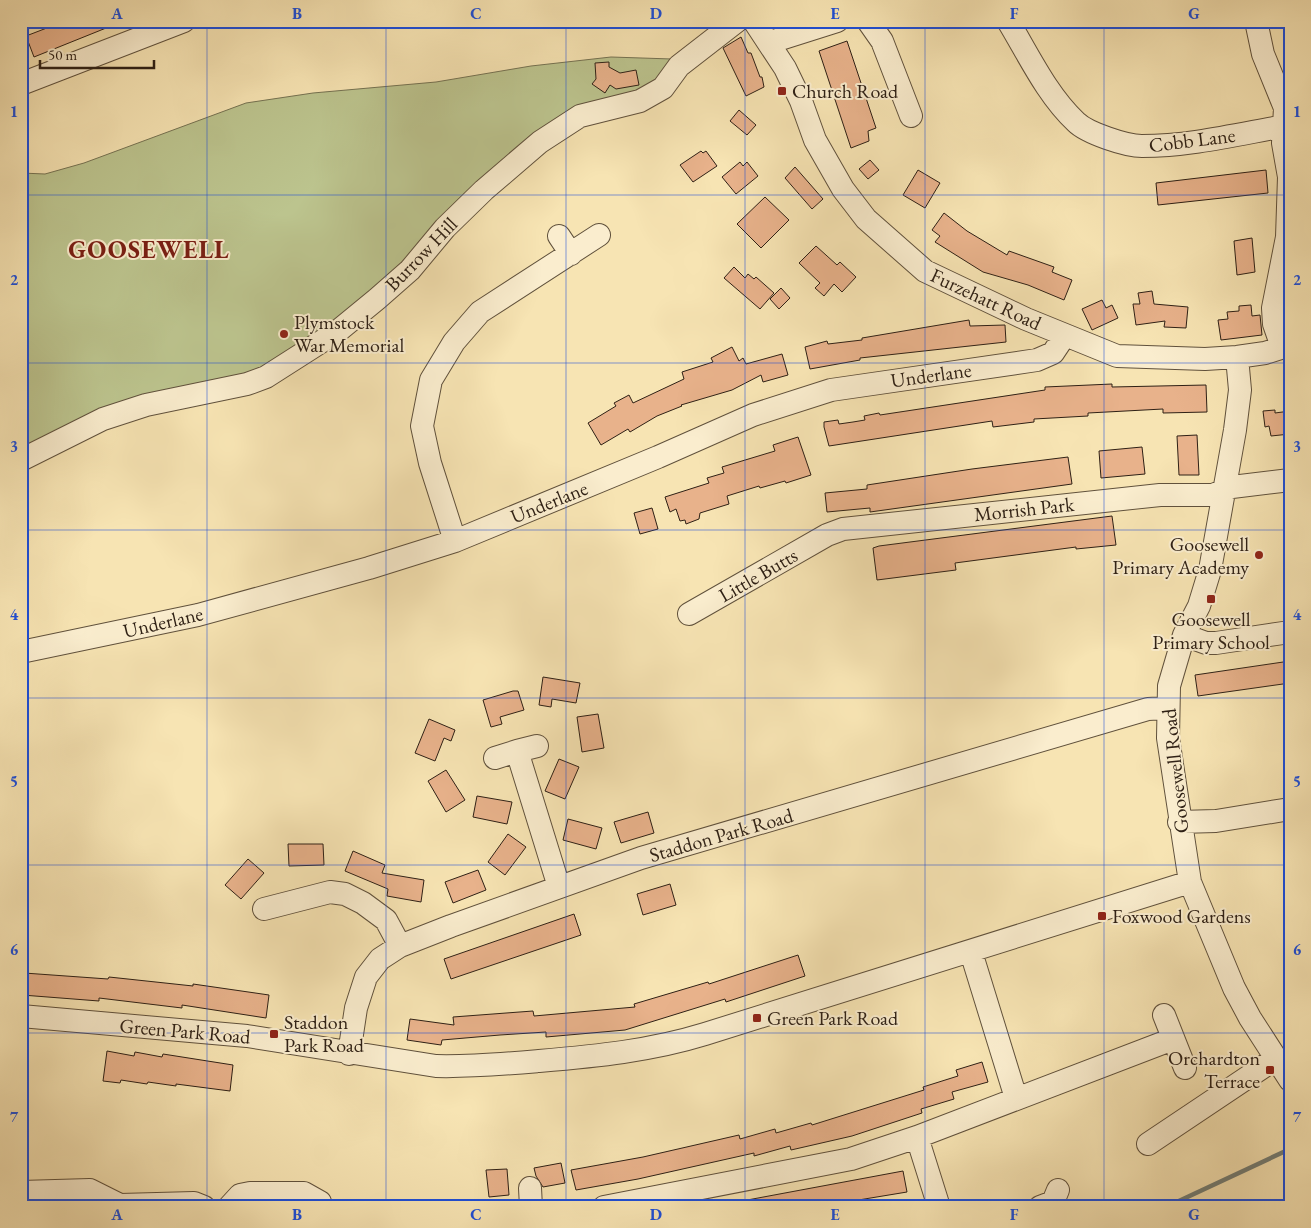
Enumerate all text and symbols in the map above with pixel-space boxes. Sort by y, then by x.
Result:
text: A [110,3,123,24]
text: B [292,3,302,24]
text: C [470,3,482,24]
text: D [650,3,662,24]
text: E [830,3,840,24]
text: F [1010,3,1019,24]
text: G [1188,3,1200,24]
scale bar [40,38,154,70]
text: 50 m [48,45,77,64]
place label: Church Road [792,78,899,104]
marker: Church Road [776,85,788,97]
text: 1 [10,101,18,122]
text: 1 [1293,101,1301,122]
street label: Cobb Lane [1147,122,1237,158]
street label: Burrow Hill [379,211,463,297]
district label: GOOSEWELL [68,233,230,265]
street label: Furzehatt Road [926,262,1046,336]
text: 2 [10,269,19,290]
text: 2 [1293,269,1302,290]
place label: Plymstock War Memorial [294,309,404,358]
marker: Plymstock War Memorial [278,328,290,340]
street label: Underlane [889,356,973,394]
text: 3 [10,436,18,457]
text: 3 [1293,436,1301,457]
street label: Underlane [507,475,592,529]
street label: Morrish Park [973,491,1076,527]
place label: Goosewell Primary Academy [1112,531,1249,580]
street label: Little Butts [714,542,802,608]
marker: Goosewell Primary Academy [1253,549,1265,561]
marker: Goosewell Primary School [1205,593,1217,605]
street label: Underlane [121,600,206,644]
text: 4 [10,604,19,625]
text: 4 [1293,604,1302,625]
place label: Goosewell Primary School [1152,606,1270,655]
street label: Goosewell Road [1155,707,1194,835]
text: 5 [10,771,18,792]
text: 5 [1293,771,1301,792]
street label: Staddon Park Road [646,802,797,868]
place label: Foxwood Gardens [1112,903,1251,929]
marker: Foxwood Gardens [1096,910,1108,922]
text: 6 [10,939,19,960]
text: 6 [1293,939,1302,960]
place label: Green Park Road [767,1005,899,1031]
place label: Staddon Park Road [284,1009,365,1058]
street label: Green Park Road [119,1012,252,1050]
marker: Green Park Road [751,1012,763,1024]
marker: Staddon Park Road [268,1028,280,1040]
place label: Orchardton Terrace [1168,1045,1260,1094]
marker: Orchardton Terrace [1264,1064,1276,1076]
text: 7 [10,1106,19,1127]
text: 7 [1293,1106,1302,1127]
text: A [110,1204,123,1225]
text: B [292,1204,302,1225]
text: C [470,1204,482,1225]
text: D [650,1204,662,1225]
text: E [830,1204,840,1225]
text: F [1010,1204,1019,1225]
text: G [1188,1204,1200,1225]

